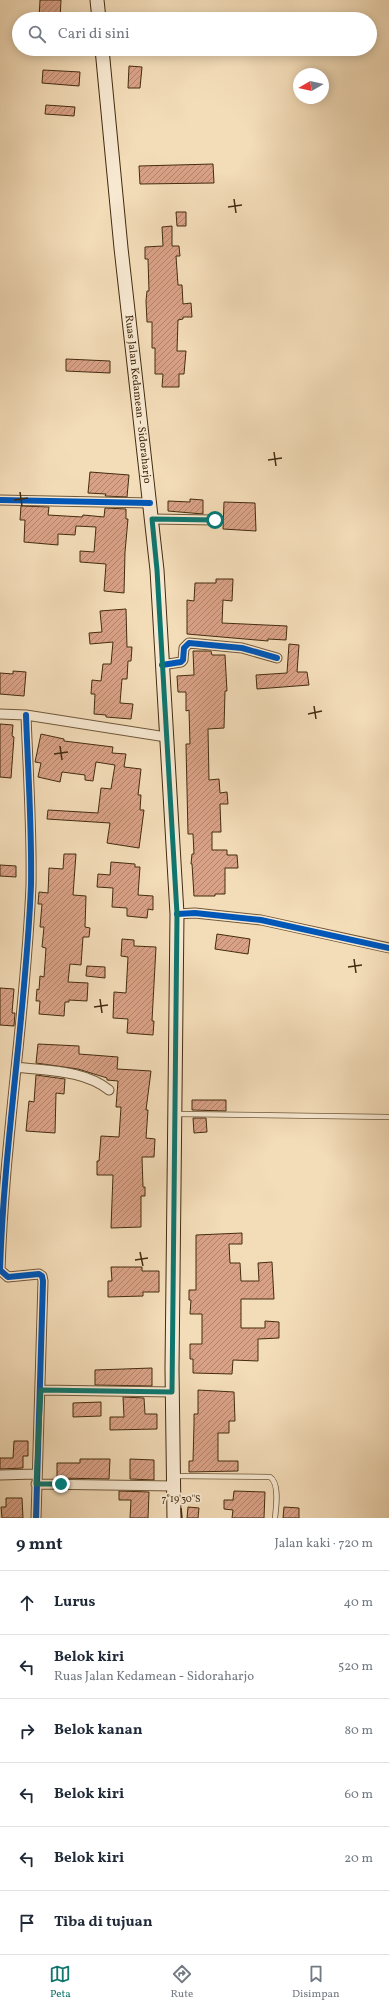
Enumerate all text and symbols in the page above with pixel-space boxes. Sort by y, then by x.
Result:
search box [12,12,377,56]
icon: search [26,23,48,45]
text: Cari di sini [58,24,129,45]
north arrow [293,68,329,104]
street label: Ruas Jalan Kedamean - Sidoraharjo [121,314,155,484]
route start [206,511,224,529]
route end [52,1475,70,1493]
text: 7°19'30"S [161,1492,201,1506]
text: 9 mnt [16,1533,63,1556]
text: Jalan kaki · 720 m [274,1535,373,1553]
icon: ahead [16,1592,38,1614]
text: Lurus [54,1592,95,1613]
text: 40 m [344,1594,373,1612]
text: Belok kiri [54,1647,124,1668]
icon: left [16,1656,38,1678]
text: 520 m [338,1658,373,1676]
text: Ruas Jalan Kedamean - Sidoraharjo [54,1668,254,1686]
icon: right [16,1720,38,1742]
text: Belok kanan [54,1720,143,1741]
text: 80 m [344,1722,373,1740]
icon: left [16,1784,38,1806]
text: Belok kiri [54,1784,124,1805]
text: 60 m [345,1786,373,1804]
icon: left [16,1848,38,1870]
text: Belok kiri [54,1848,124,1869]
text: 20 m [344,1850,373,1868]
icon: arrive [16,1912,38,1934]
text: Tiba di tujuan [54,1912,153,1933]
tab: Peta [49,1963,71,2002]
tab: Rute [170,1963,193,2002]
tab: Disimpan [292,1963,340,2002]

